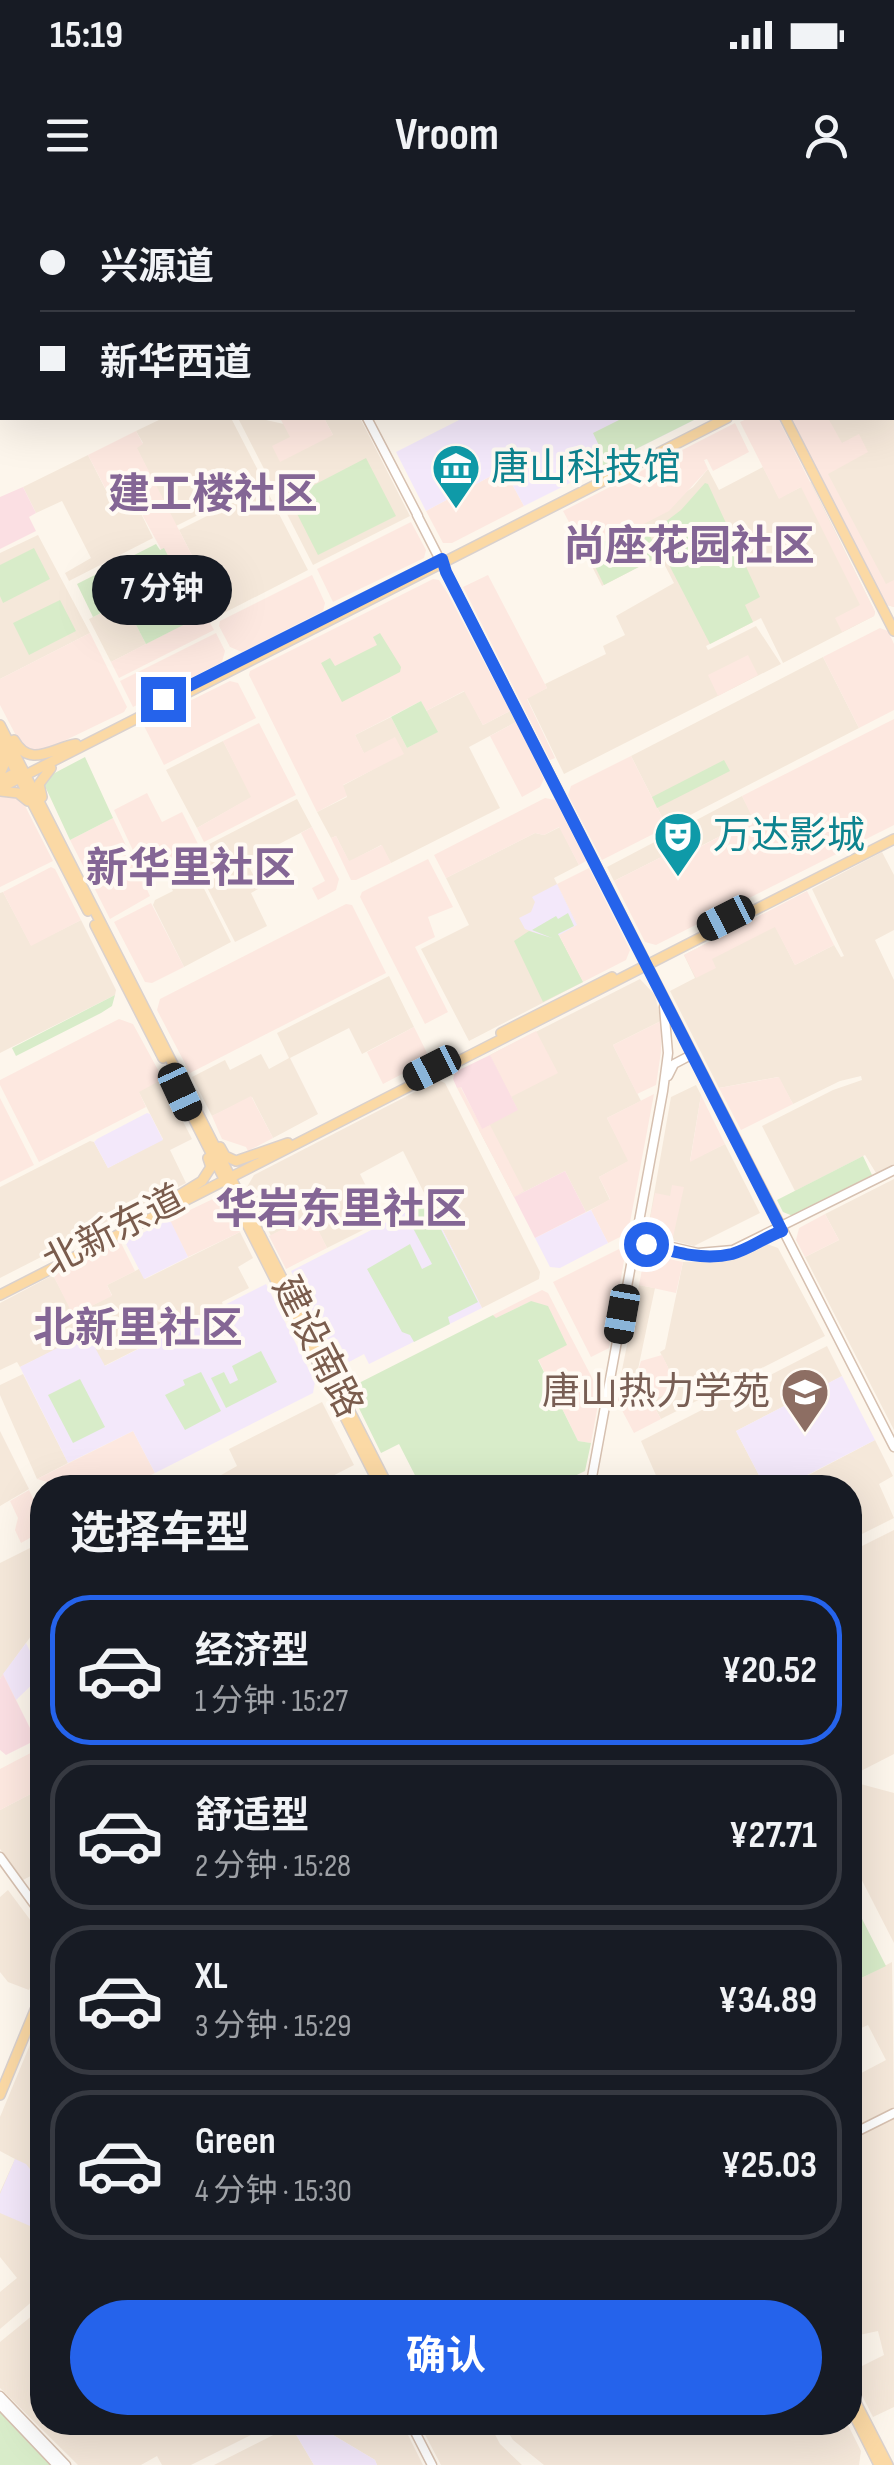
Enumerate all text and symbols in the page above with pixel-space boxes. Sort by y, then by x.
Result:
text: 15:19 [50,13,123,58]
icon: menu [40,108,95,163]
text: Vroom [395,108,499,163]
icon: person [799,108,854,163]
text: 兴源道 [100,245,214,290]
text: 新华西道 [100,341,252,386]
museum icon: 唐山科技馆 [430,442,482,510]
place label: 唐山科技馆 [491,446,681,491]
district label: 建工楼社区 [108,470,318,521]
district label: 尚座花园社区 [563,522,815,573]
callout: 7 分钟 [93,554,233,624]
text: 7 分钟 [121,570,203,609]
route end [141,677,186,722]
theatre icon: 万达影城 [652,810,704,878]
place label: 万达影城 [713,814,865,859]
district label: 新华里社区 [86,844,296,895]
car [692,891,760,945]
car [398,1041,466,1095]
car [154,1058,206,1126]
street label: 北新东道 [36,1176,192,1286]
district label: 华岩东里社区 [215,1185,467,1236]
route start [624,1222,669,1267]
street label: 建设南路 [262,1269,372,1425]
car [602,1282,642,1346]
district label: 北新里社区 [33,1304,243,1355]
school or university icon: 唐山热力学苑 [779,1366,831,1434]
place label: 唐山热力学苑 [542,1370,770,1415]
text: 选择车型 [70,1507,250,1562]
icon: car [75,1625,165,1715]
text: 经济型 [195,1629,309,1674]
text: ¥20.52 [722,1648,817,1693]
text: 1 分钟 · 15:27 [195,1682,348,1721]
icon: car [75,1790,165,1880]
text: 舒适型 [195,1794,309,1839]
text: ¥27.71 [729,1813,817,1858]
text: 2 分钟 · 15:28 [195,1847,351,1886]
text: XL [195,1954,228,1999]
icon: car [75,1955,165,2045]
text: ¥34.89 [718,1978,817,2023]
text: 3 分钟 · 15:29 [195,2007,351,2046]
text: Green [195,2119,276,2164]
icon: car [75,2120,165,2210]
text: ¥25.03 [721,2143,817,2188]
text: 4 分钟 · 15:30 [195,2172,352,2211]
button: 确认 [70,2300,822,2415]

